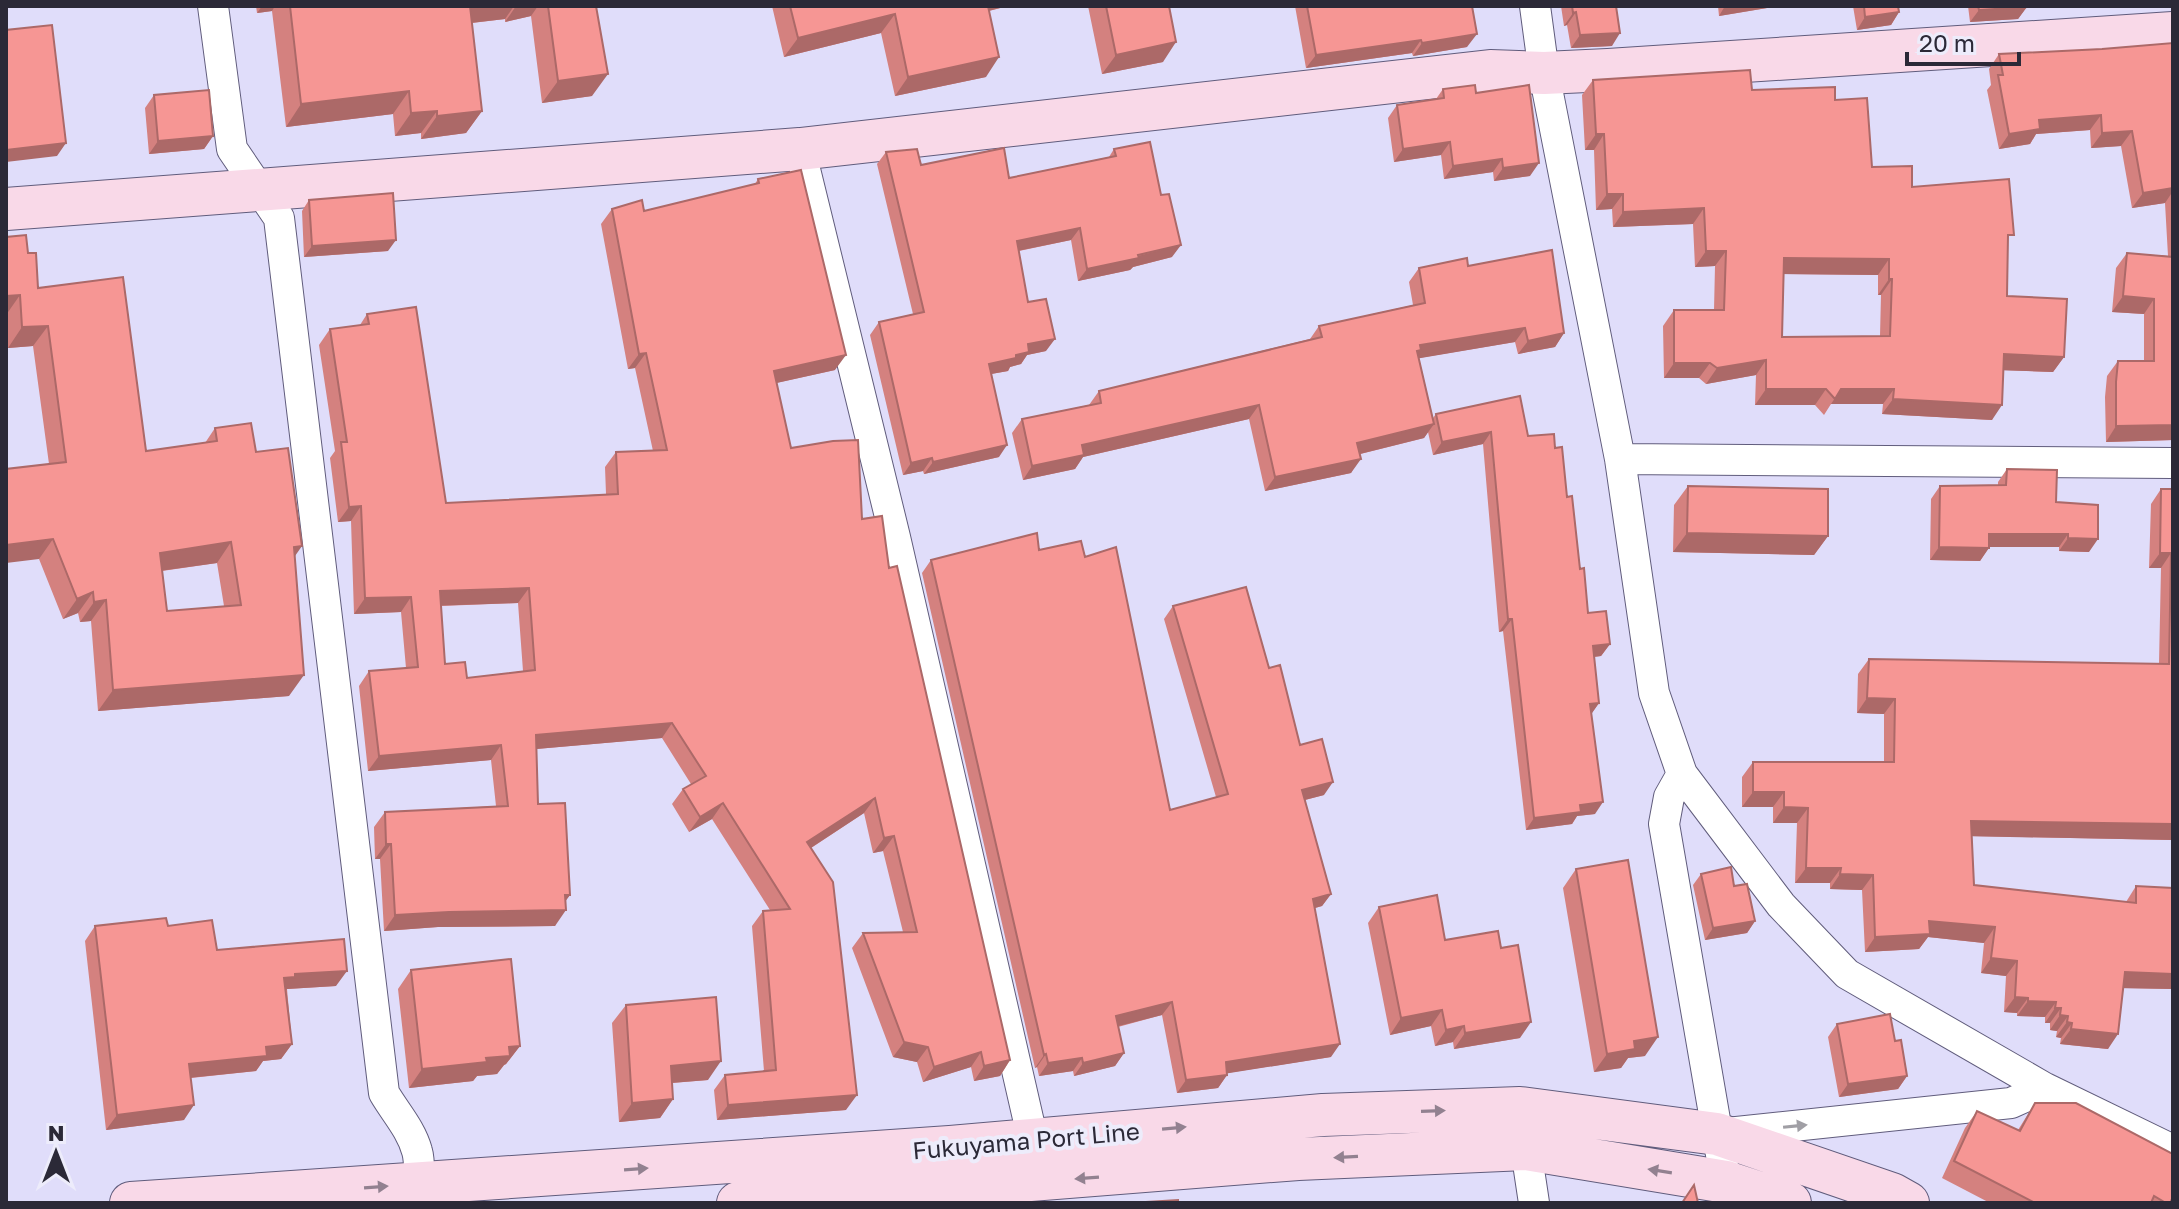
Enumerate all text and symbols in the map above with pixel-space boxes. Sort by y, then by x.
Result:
scale bar [1907,16,2019,66]
text: 20 m [1919,28,1975,57]
one-way arrow [1421,1104,1446,1117]
north arrow [16,1113,96,1193]
street label: Fukuyama Port Line [911,1116,1141,1164]
text: N [48,1119,64,1146]
one-way arrow [1783,1119,1808,1132]
one-way arrow [1162,1121,1187,1134]
one-way arrow [1333,1151,1358,1164]
one-way arrow [623,1162,648,1175]
one-way arrow [1648,1164,1673,1177]
one-way arrow [1074,1171,1099,1184]
one-way arrow [364,1180,389,1193]

